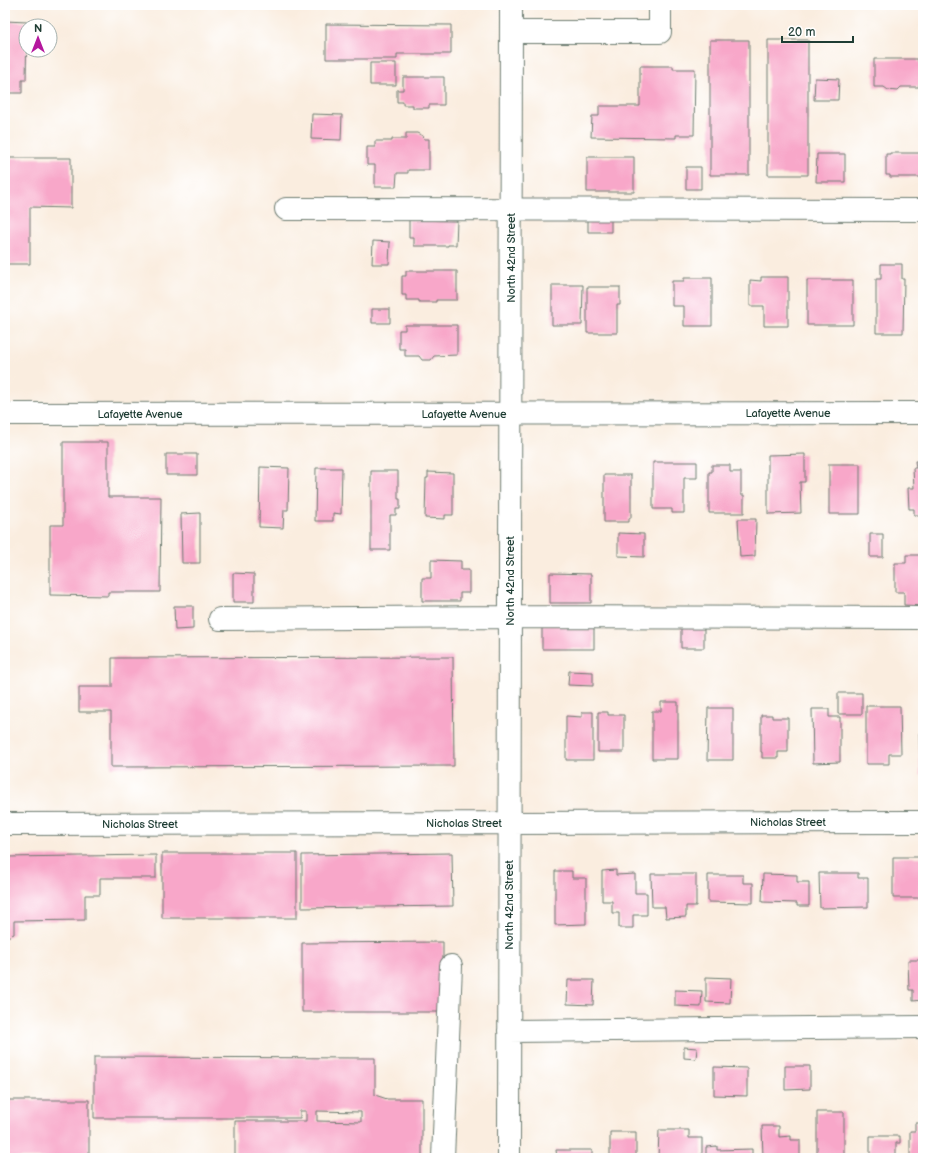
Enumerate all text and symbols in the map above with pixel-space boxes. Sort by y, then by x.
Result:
north arrow [18,18,58,58]
scale bar [782,18,853,44]
text: N [34,22,42,35]
text: 20 m [788,25,815,40]
street label: North 42nd Street [505,213,518,303]
street label: Lafayette Avenue [745,407,831,420]
street label: Lafayette Avenue [97,408,183,421]
street label: Lafayette Avenue [421,408,507,421]
street label: North 42nd Street [504,536,517,626]
street label: Nicholas Street [750,816,827,829]
street label: Nicholas Street [426,817,503,830]
street label: Nicholas Street [102,818,179,831]
street label: North 42nd Street [503,860,516,950]

